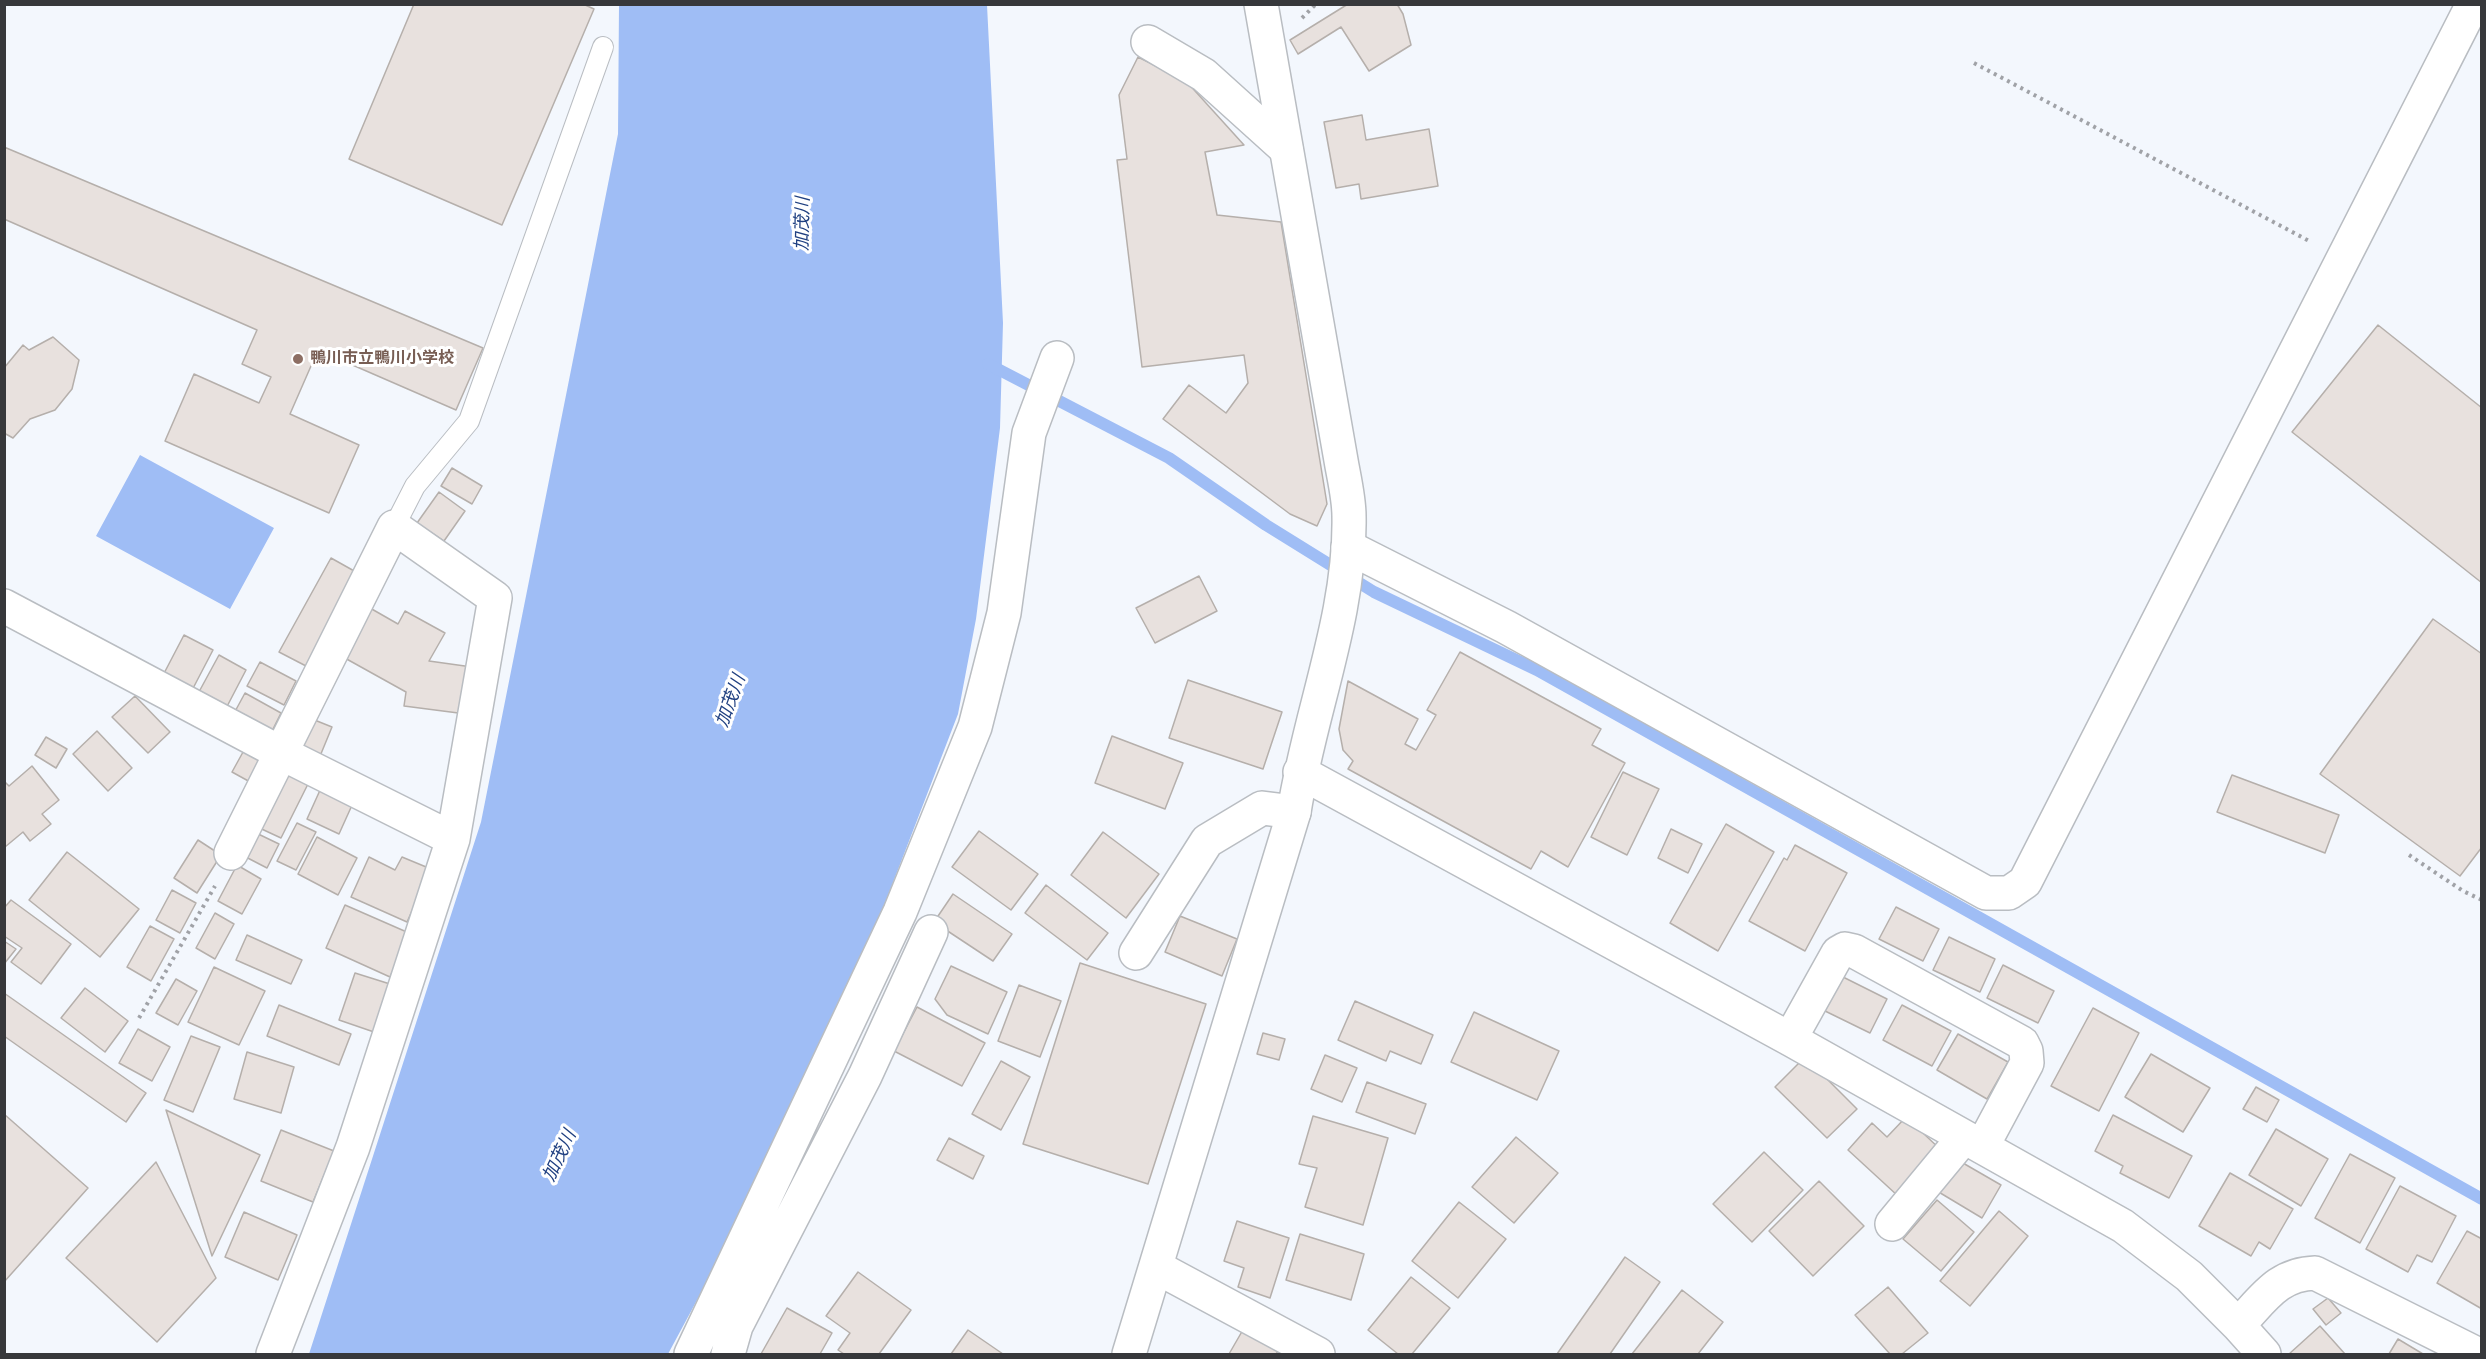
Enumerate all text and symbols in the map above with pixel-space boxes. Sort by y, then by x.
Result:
water label: 加茂川 [792,197,814,251]
place label: 鴨川市立鴨川小学校 [310,349,454,369]
marker: 鴨川市立鴨川小学校 [291,352,305,366]
water label: 加茂川 [712,672,750,730]
water label: 加茂川 [539,1127,581,1185]

